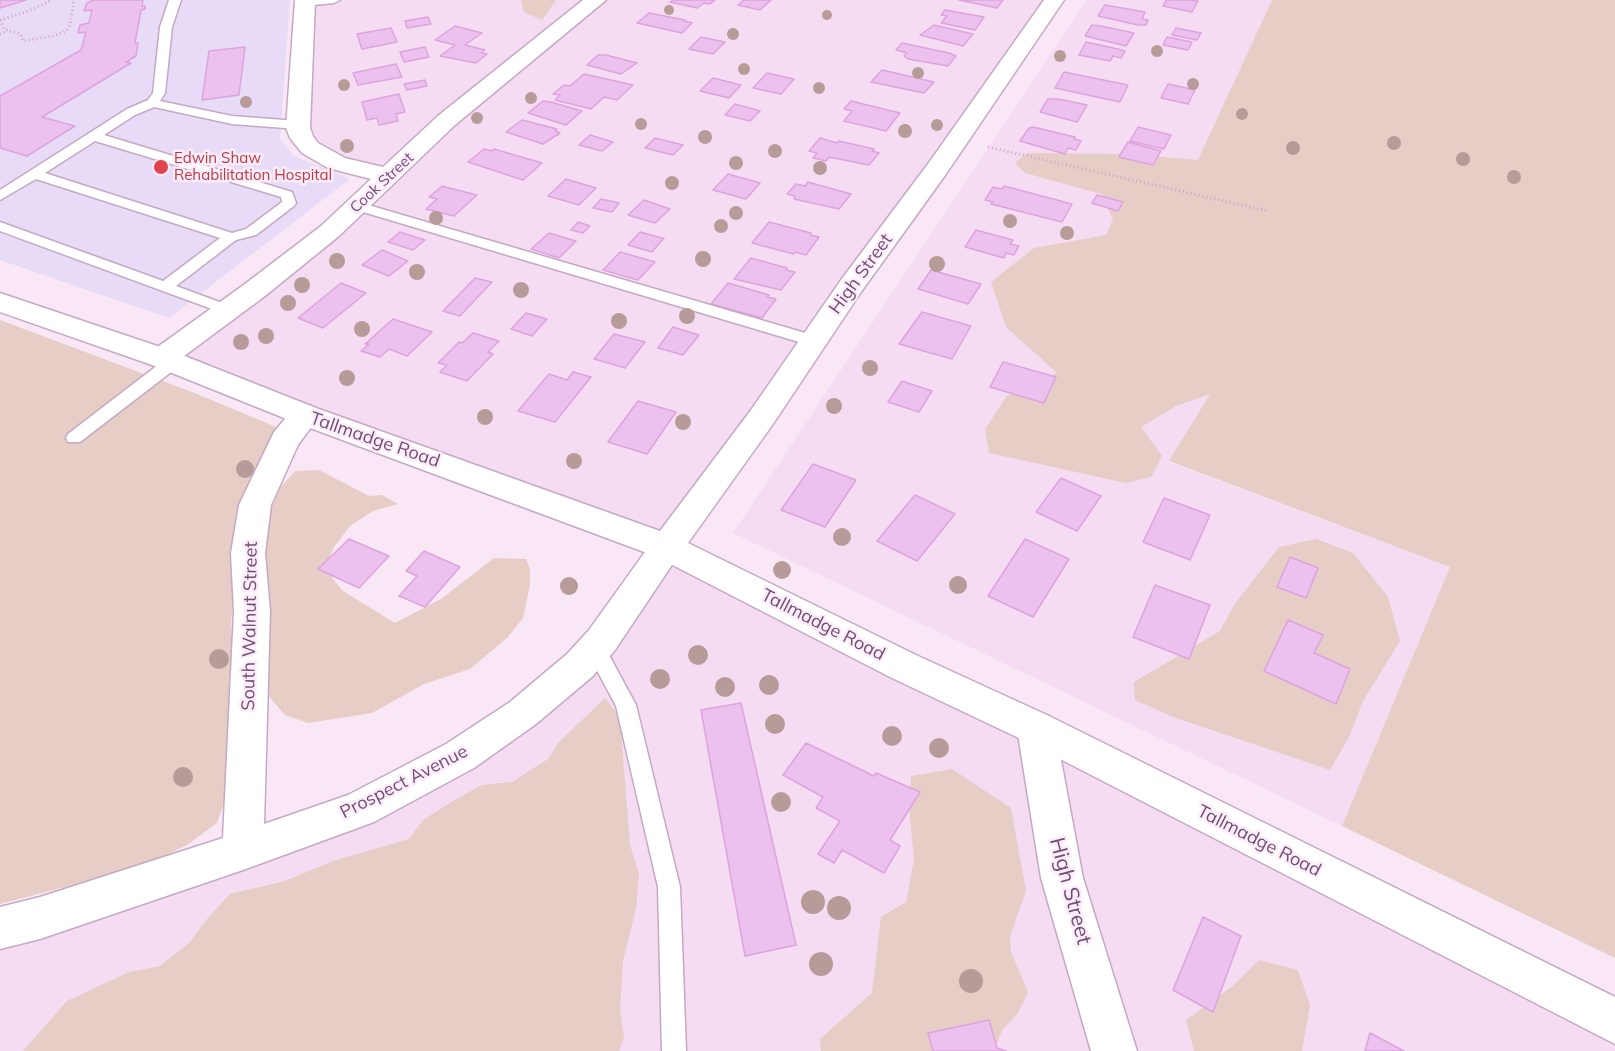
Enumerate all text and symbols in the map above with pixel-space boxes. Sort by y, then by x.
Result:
place label: Edwin Shaw Rehabilitation Hospital [174,149,332,184]
street label: Cook Street [347,149,417,217]
marker: Edwin Shaw Rehabilitation Hospital [152,158,170,176]
street label: High Street [825,230,897,318]
street label: Tallmadge Road [307,408,443,472]
street label: South Walnut Street [238,541,262,711]
street label: Tallmadge Road [758,585,888,665]
street label: Prospect Avenue [337,741,471,823]
street label: Tallmadge Road [1194,801,1324,881]
street label: High Street [1044,835,1096,947]

